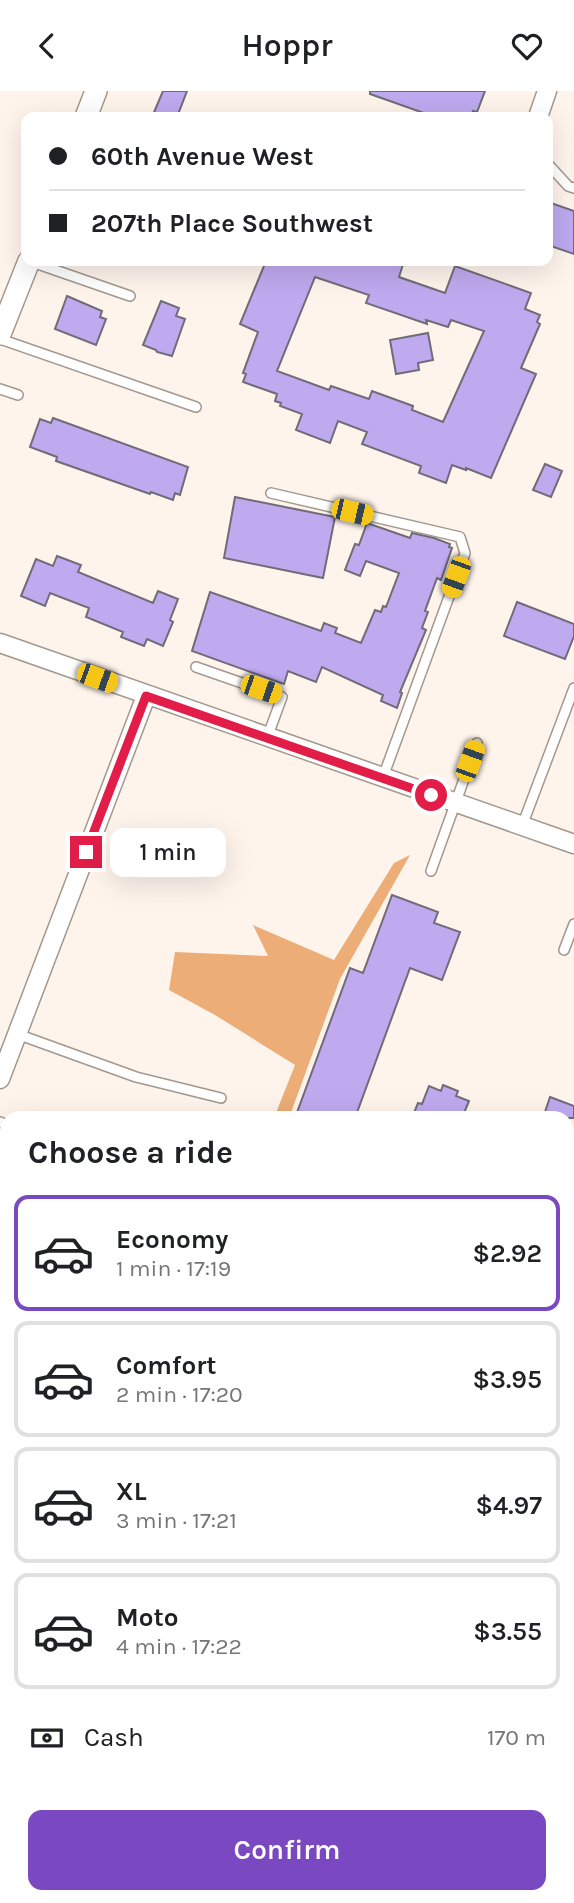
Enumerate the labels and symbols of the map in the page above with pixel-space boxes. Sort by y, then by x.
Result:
car [330,497,375,527]
car [439,554,474,600]
car [74,661,121,695]
car [238,672,285,706]
car [453,738,488,784]
route start [415,779,447,811]
callout: 1 min [110,827,226,877]
route end [70,836,102,868]

